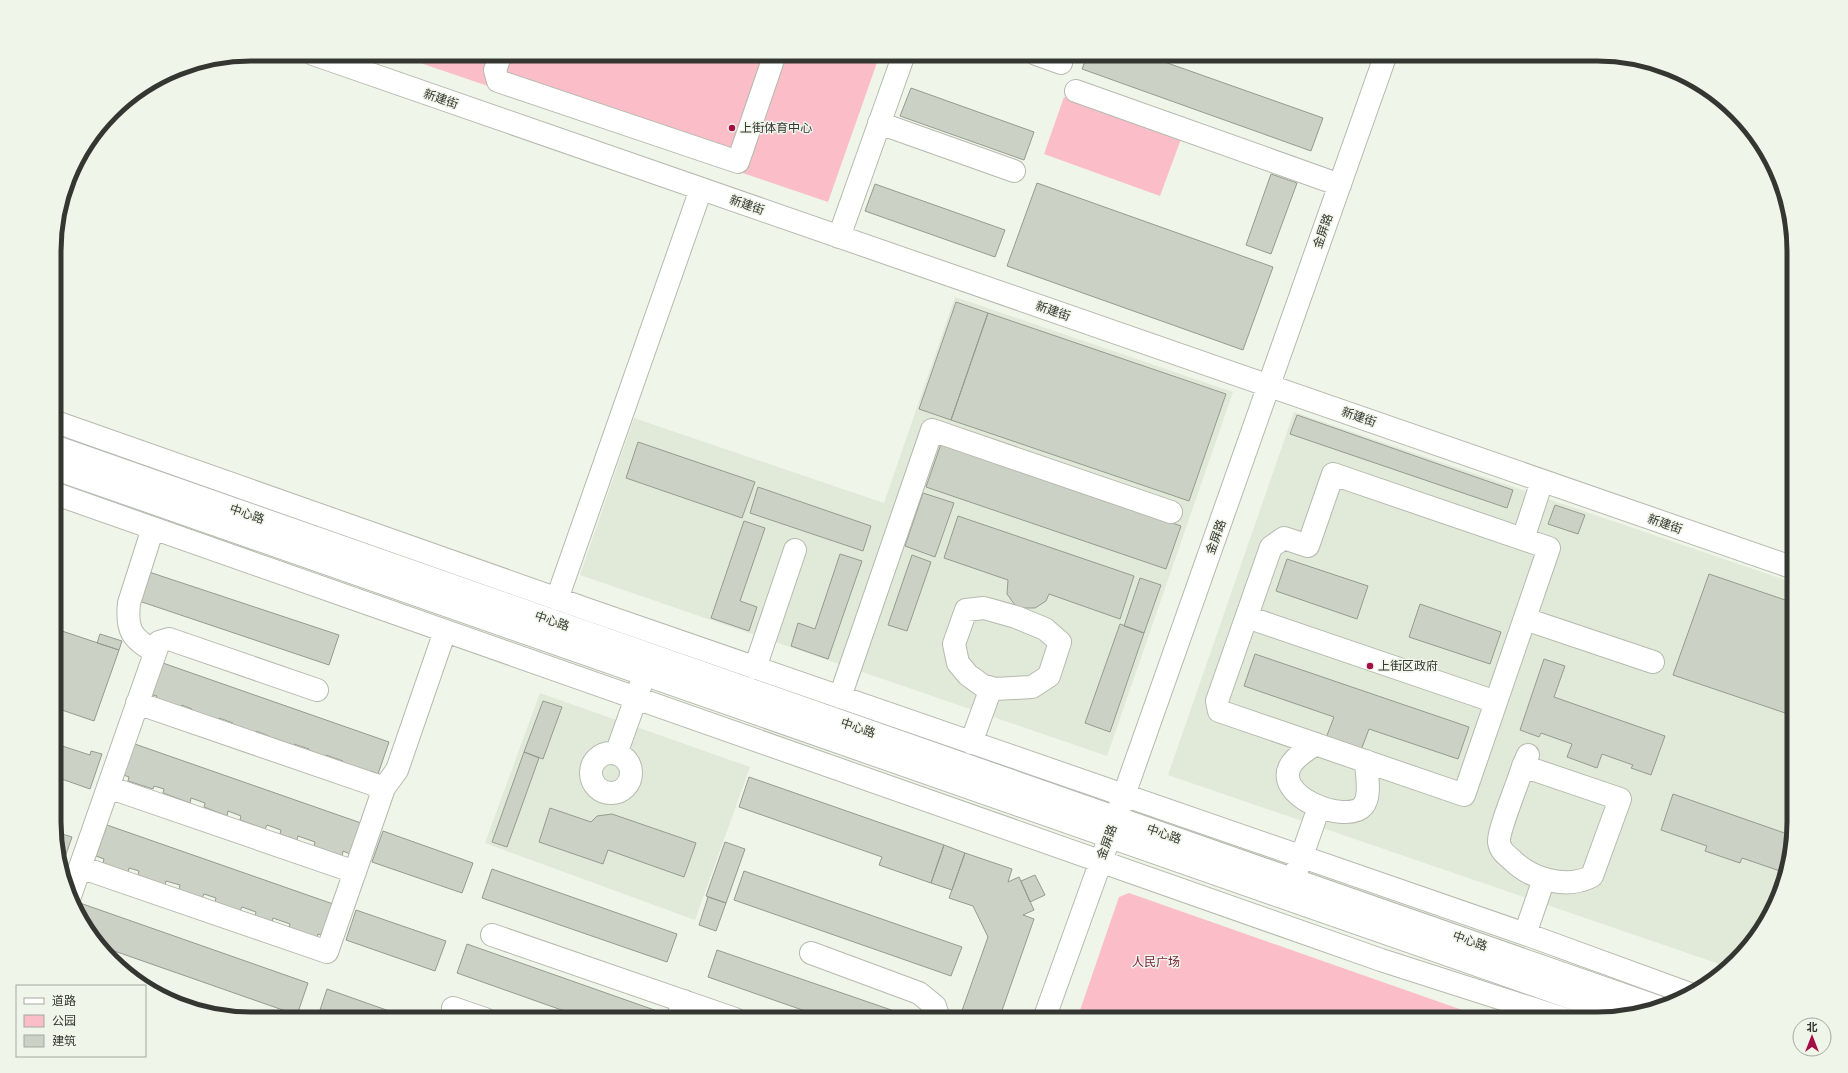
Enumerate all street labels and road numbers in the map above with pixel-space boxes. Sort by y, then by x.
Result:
street label: 新建街 [422,87,460,111]
street label: 新建街 [728,193,766,217]
street label: 金屏路 [1311,212,1335,250]
street label: 新建街 [1034,299,1072,323]
street label: 新建街 [1340,405,1378,429]
street label: 中心路 [228,502,266,526]
street label: 新建街 [1646,512,1684,536]
street label: 金屏路 [1203,518,1229,556]
street label: 中心路 [533,609,571,633]
street label: 中心路 [839,716,877,740]
street label: 中心路 [1145,822,1183,846]
street label: 金屏路 [1094,823,1120,861]
street label: 中心路 [1451,929,1489,953]

